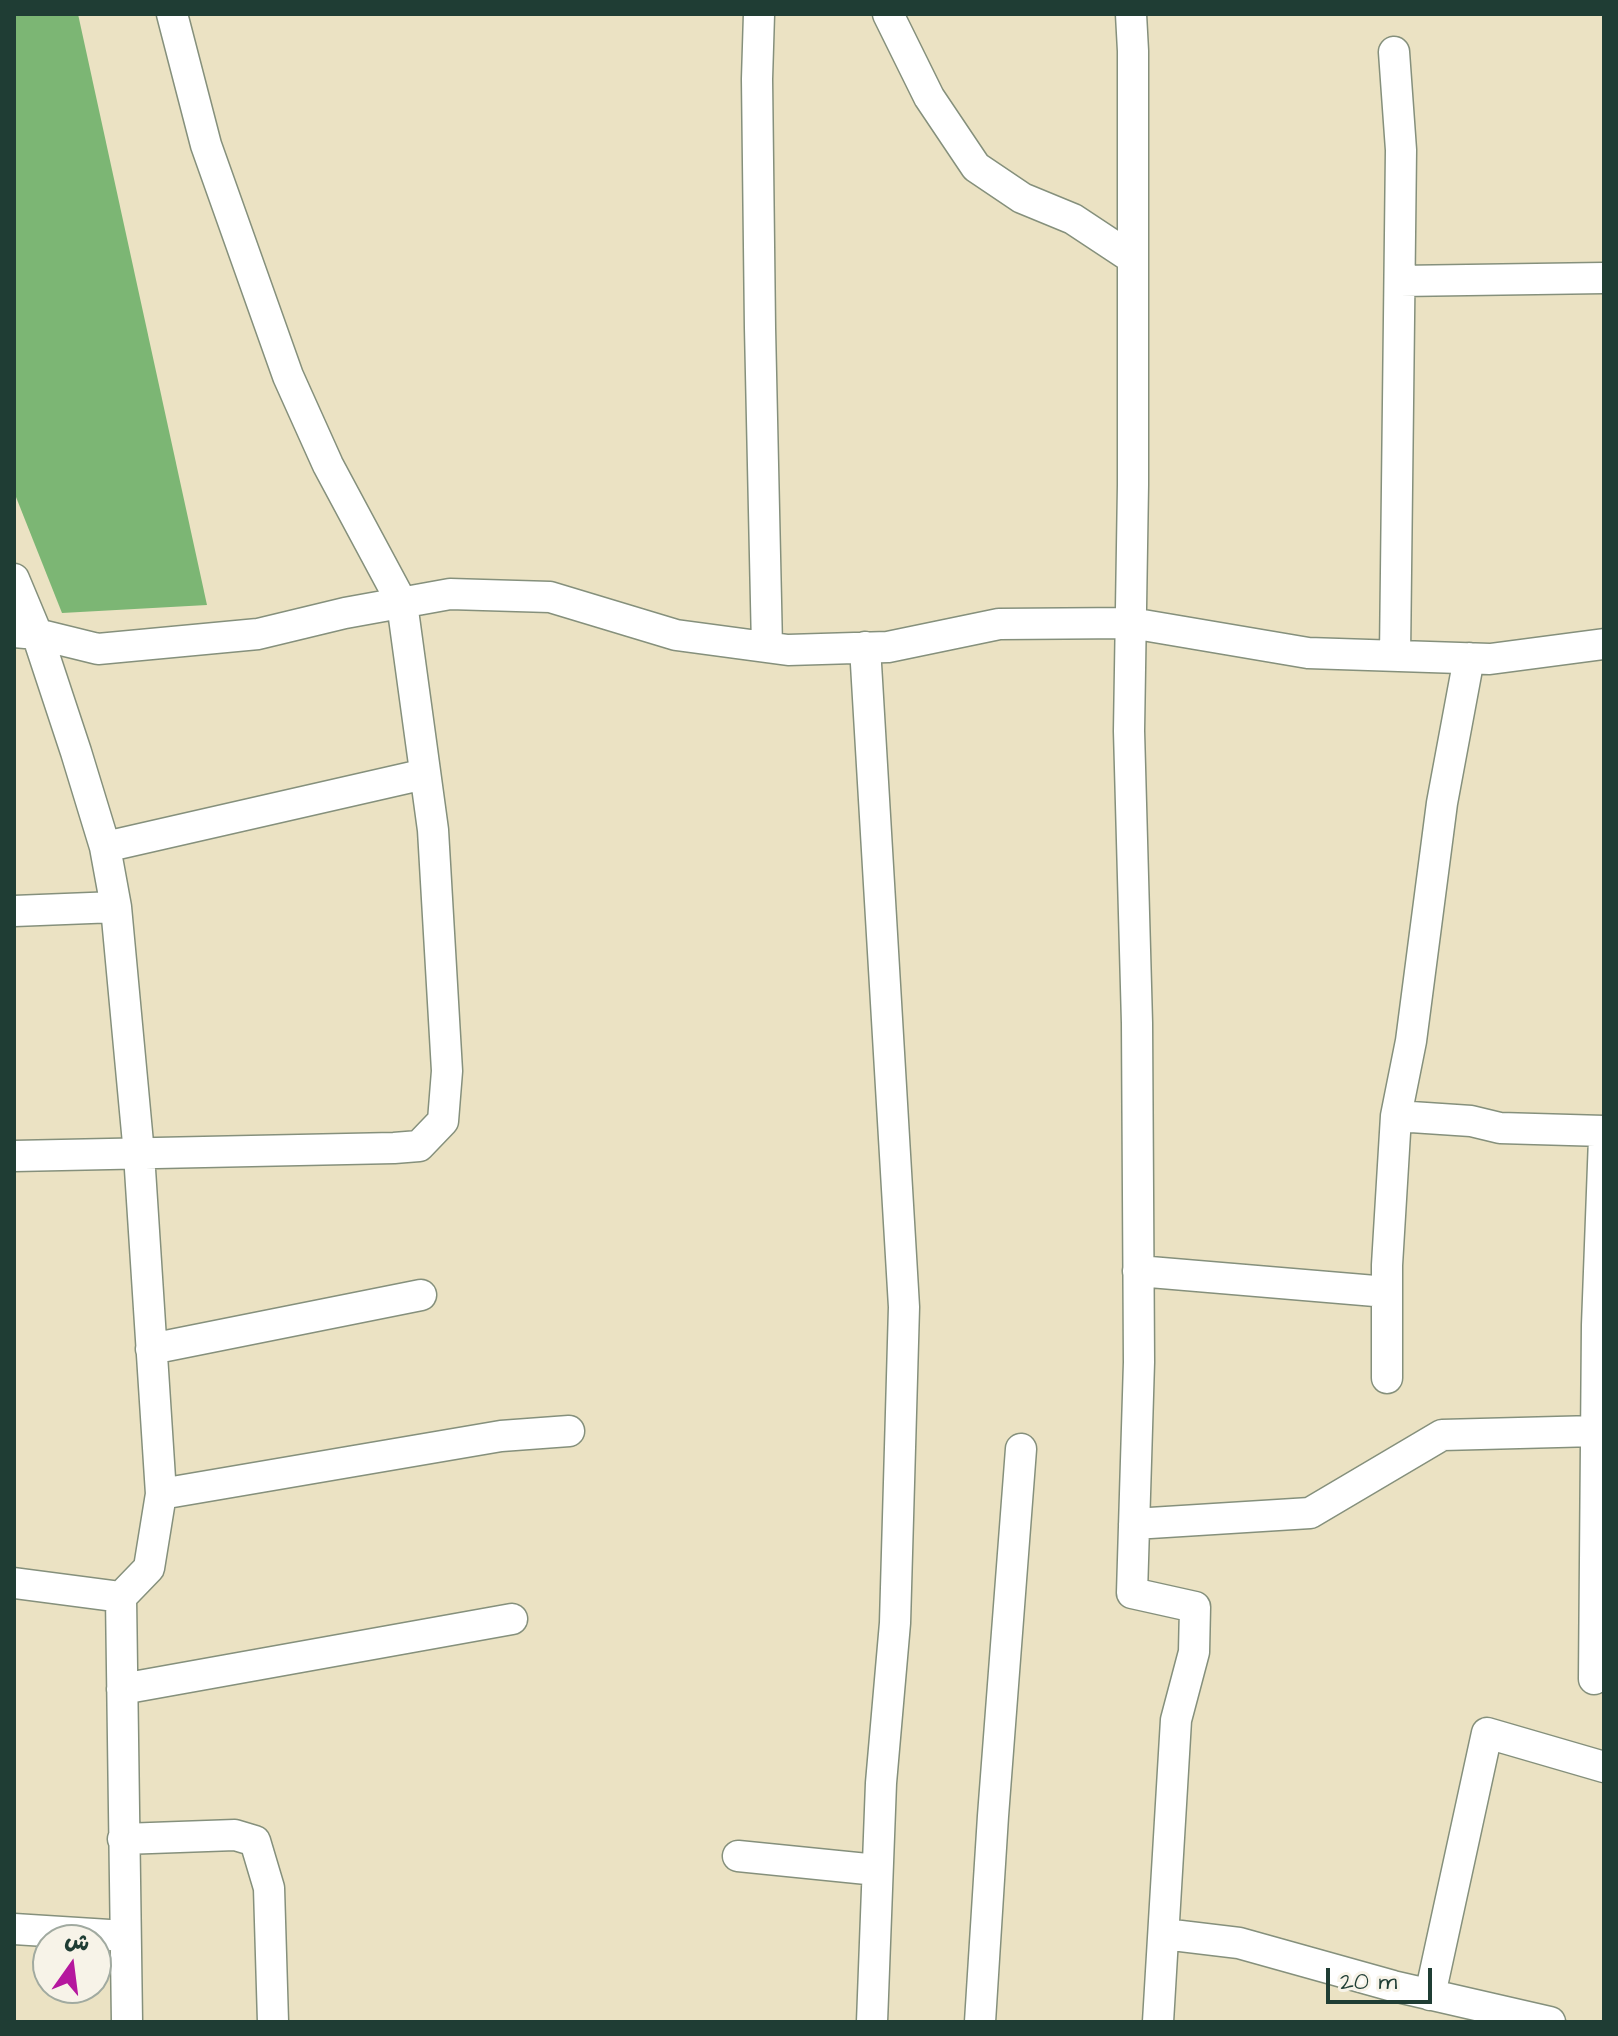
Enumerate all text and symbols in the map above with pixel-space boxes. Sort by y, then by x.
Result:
north arrow [32,1924,112,2004]
text: ش [62,1924,93,1960]
scale bar [1330,1952,1436,2002]
text: 20 m [1340,1965,1397,1999]

